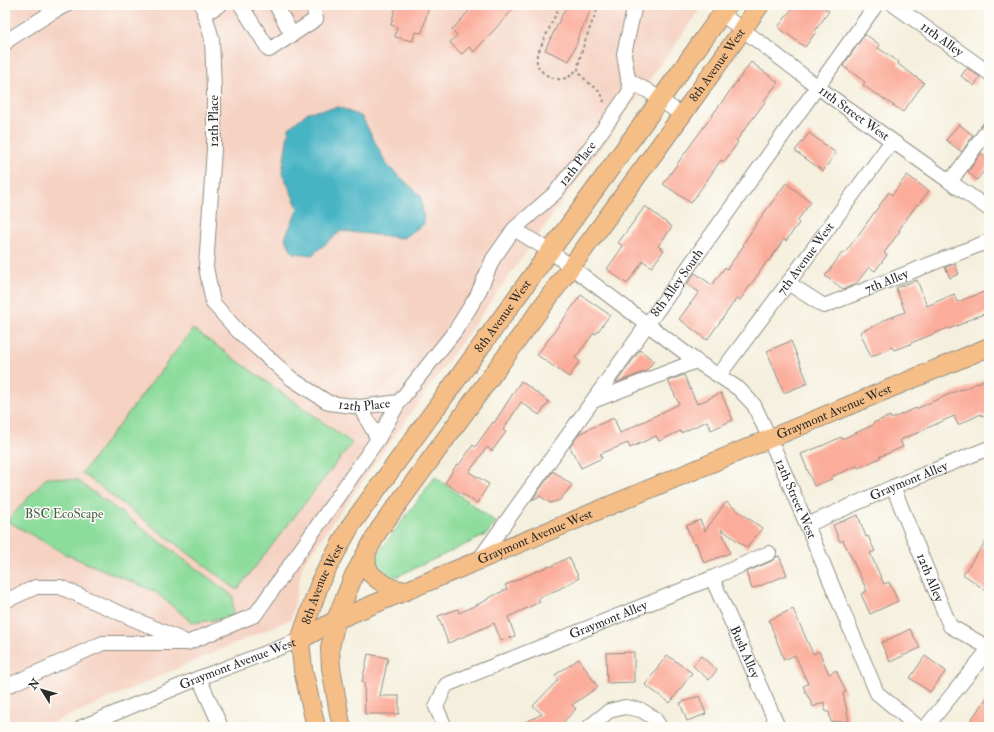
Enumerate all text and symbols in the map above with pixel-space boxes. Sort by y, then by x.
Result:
street label: 11th Alley [917,19,967,61]
street label: 8th Avenue West [686,25,749,105]
street label: 11th Street West [816,82,892,144]
street label: 12th Place [206,94,222,147]
street label: 12th Place [555,138,600,189]
street label: 7th Avenue West [774,219,838,298]
street label: 8th Alley South [647,246,707,320]
street label: 7th Alley [862,265,911,297]
street label: 8th Avenue West [471,276,535,356]
street label: Graymont Avenue West [774,381,894,443]
street label: 12th Place [338,395,392,415]
street label: 12th Street West [772,457,820,541]
street label: Graymont Alley [867,458,951,504]
park label: BSC EcoScape [25,506,104,523]
street label: Graymont Avenue West [475,506,595,568]
street label: 8th Avenue West [298,541,347,626]
street label: 12th Alley [913,551,947,605]
street label: Graymont Alley [567,597,650,643]
street label: Bush Alley [726,624,763,681]
street label: Graymont Avenue West [177,634,298,693]
north arrow [22,670,62,710]
text: N [26,676,43,693]

